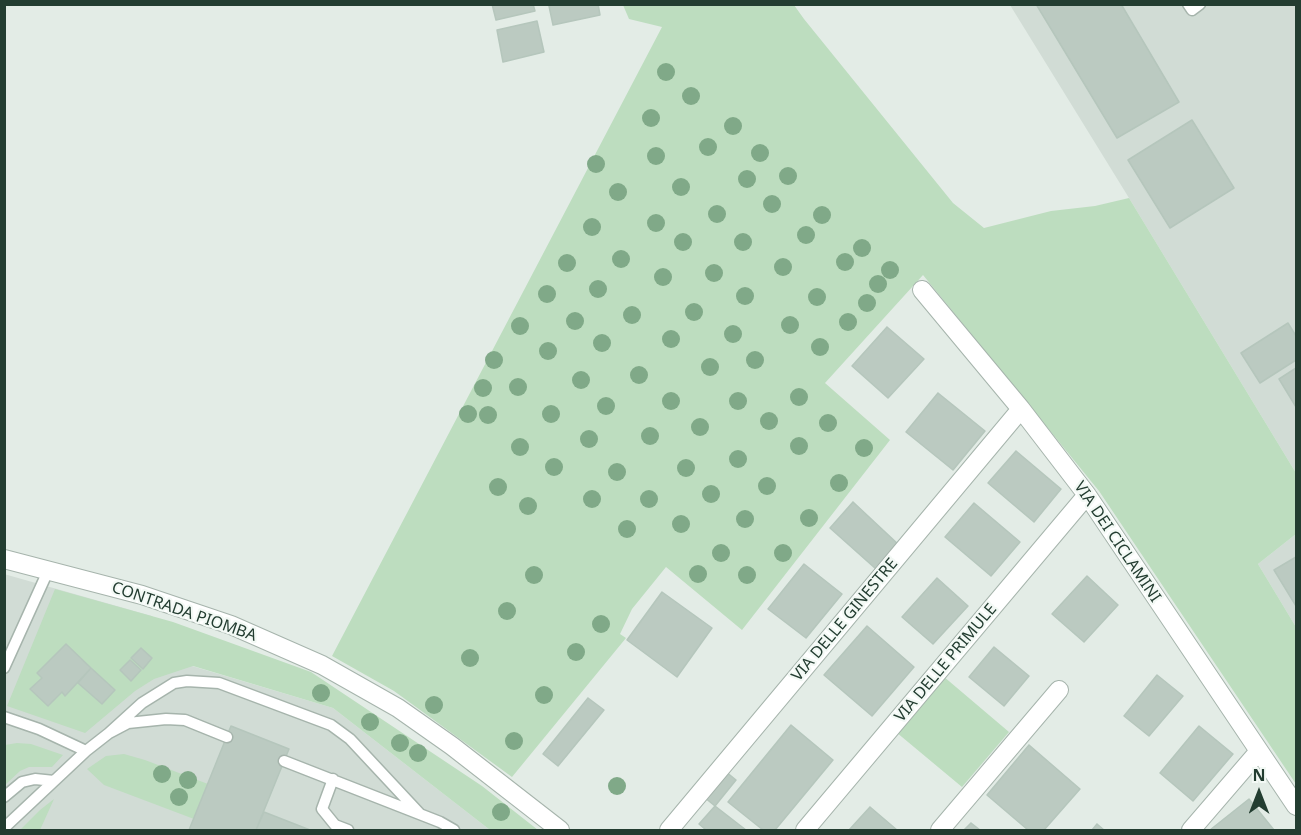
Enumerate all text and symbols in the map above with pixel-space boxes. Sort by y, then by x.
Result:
street label: VIA DEI CICLAMINI [1070,478,1164,606]
street label: VIA DELLE GINESTRE [788,555,902,685]
street label: CONTRADA PIOMBA [109,578,259,646]
street label: VIA DELLE PRIMULE [891,600,1001,726]
north arrow [1229,763,1289,823]
text: N [1252,764,1266,786]

